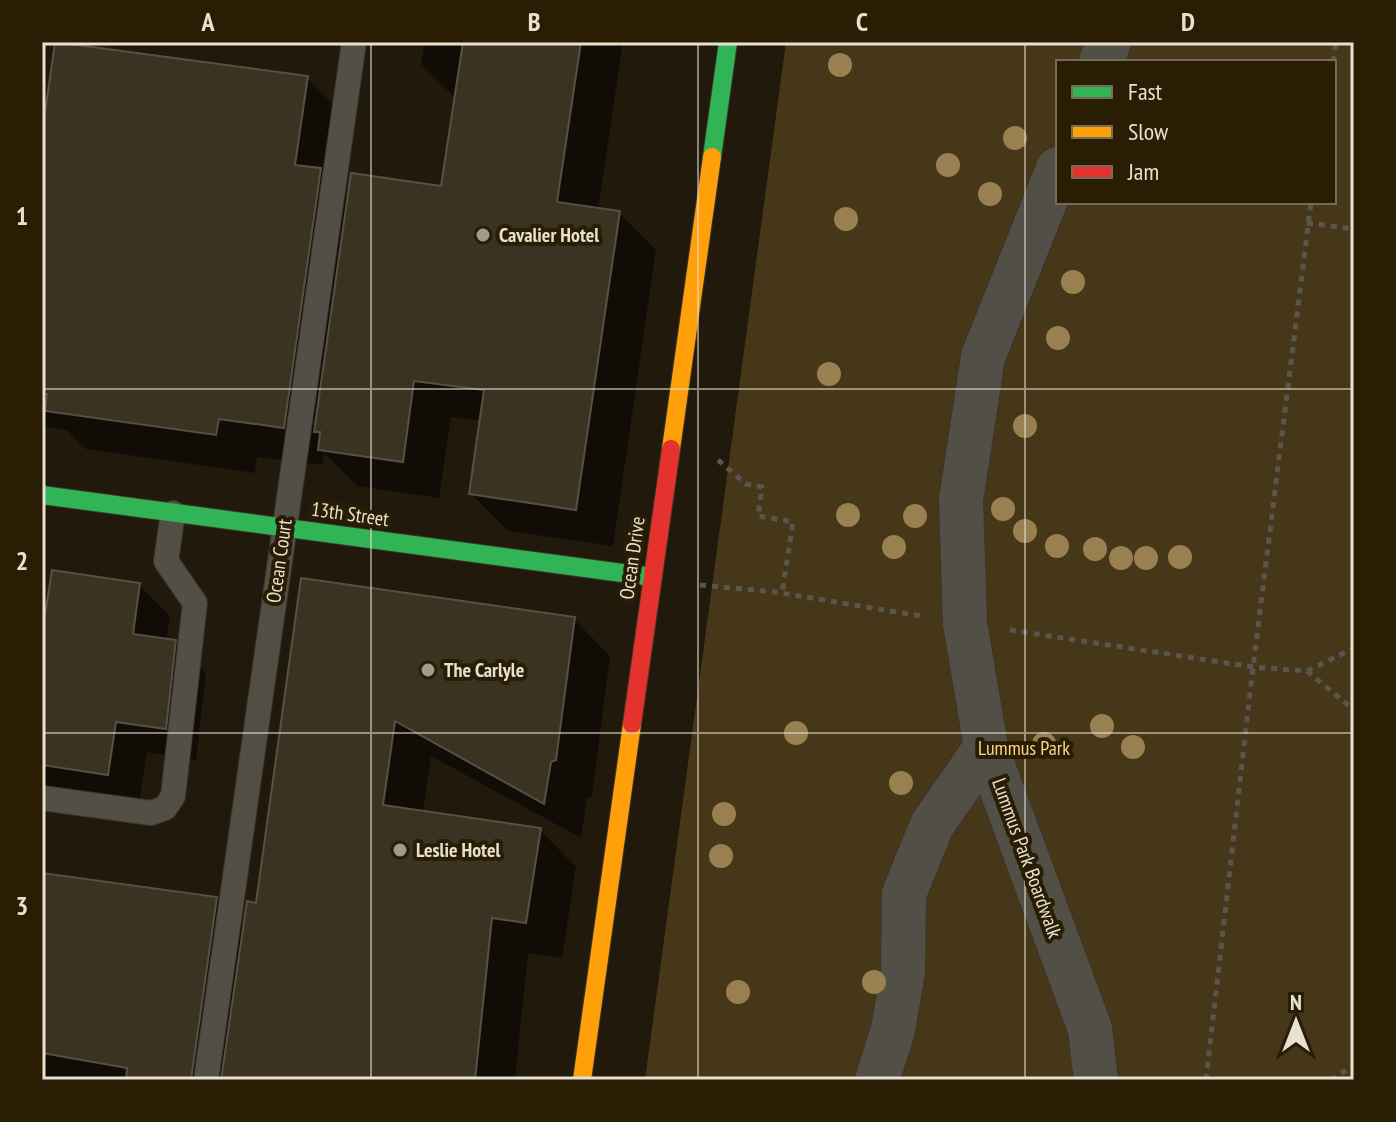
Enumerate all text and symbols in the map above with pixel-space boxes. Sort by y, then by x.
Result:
text: A [200,5,215,38]
text: B [528,5,541,38]
text: C [856,5,868,38]
text: D [1181,5,1195,38]
legend [1056,60,1336,204]
text: Fast [1128,76,1163,107]
text: Slow [1128,116,1169,147]
text: Jam [1127,156,1159,187]
text: 1 [16,199,28,232]
place label: Cavalier Hotel [499,222,599,248]
marker: Cavalier Hotel [474,226,492,244]
street label: 13th Street [310,496,391,532]
street label: Ocean Drive [613,515,651,601]
street label: Ocean Court [260,517,298,605]
text: 2 [16,544,28,577]
place label: The Carlyle [444,657,524,683]
marker: The Carlyle [419,661,437,679]
park label: Lummus Park [978,735,1070,761]
street label: Lummus Park Boardwalk [986,774,1068,942]
place label: Leslie Hotel [416,837,500,863]
marker: Leslie Hotel [391,841,409,859]
text: 3 [16,889,28,922]
north arrow [1256,982,1336,1062]
text: N [1290,988,1302,1016]

